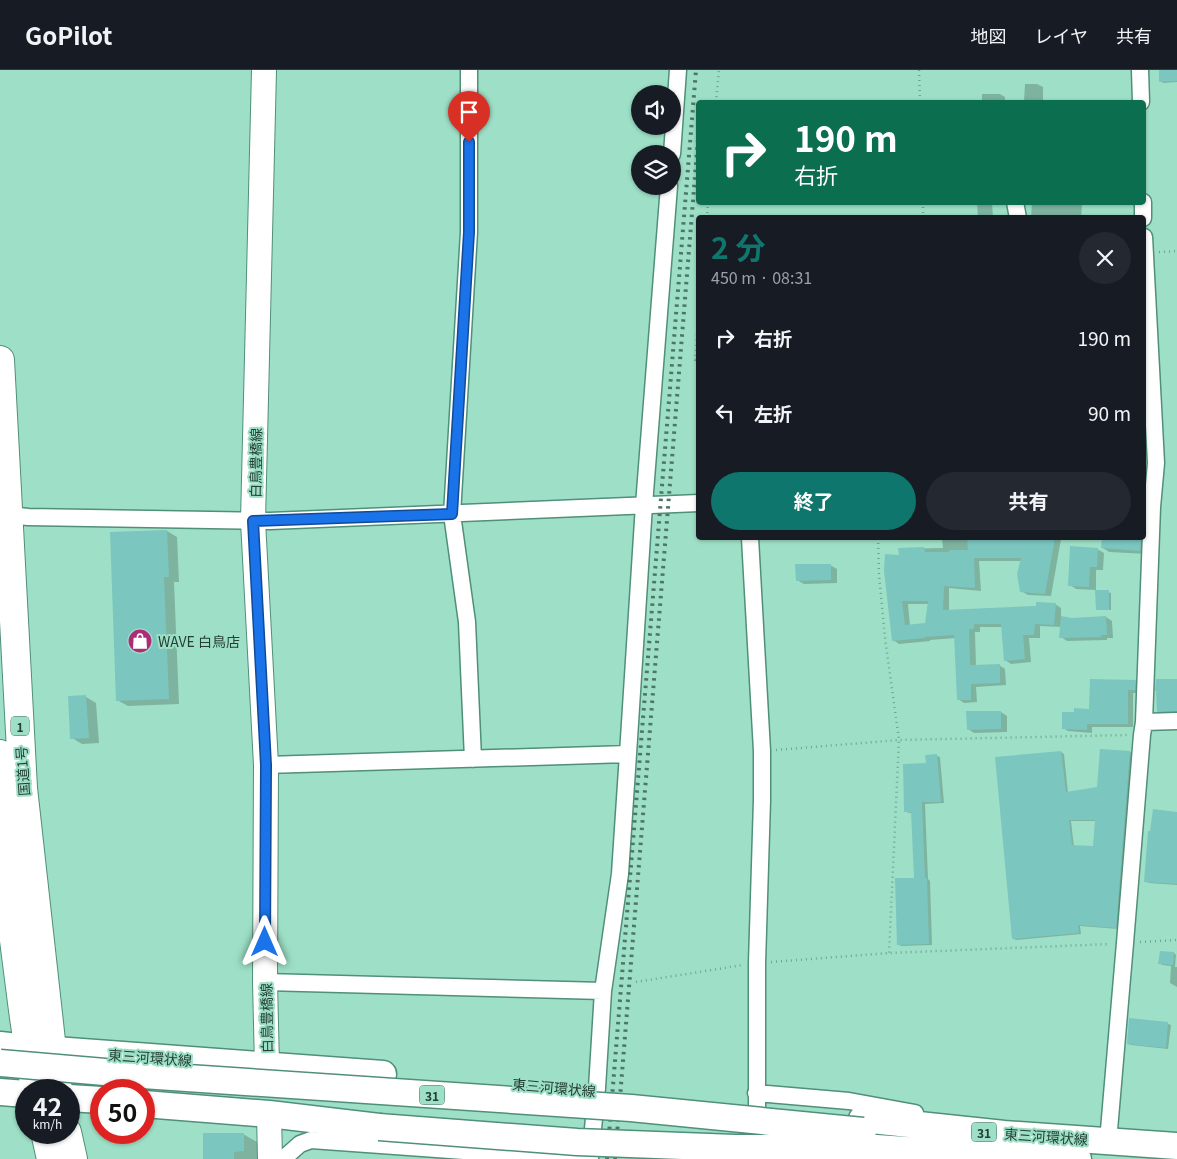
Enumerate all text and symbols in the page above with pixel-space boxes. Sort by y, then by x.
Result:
text: GoPilot [25,17,112,52]
text: 地図 [971,22,1007,48]
text: レイヤ [1035,22,1088,48]
text: 共有 [1116,22,1152,48]
map controls [631,85,681,195]
button: sound [631,85,681,135]
pin [448,91,490,142]
icon: arrive [455,98,483,126]
text: 190 m [794,111,898,162]
icon: right [711,120,776,185]
button: layers [631,145,681,195]
text: 右折 [794,158,838,190]
text: 2 分 [711,224,766,268]
button: close [1079,232,1131,284]
text: 450 m · 08:31 [711,265,812,289]
icon: right [711,324,739,352]
text: 右折 [754,324,792,351]
text: 190 m [1078,324,1131,351]
icon: left [711,399,739,427]
text: 左折 [754,399,792,426]
text: 90 m [1088,399,1131,426]
street label: 白鳥豊橋線 [244,428,266,498]
button: 終了 [711,472,916,530]
button: 共有 [926,472,1131,530]
shop icon: WAVE 白鳥店 [127,628,153,654]
place label: WAVE 白鳥店 [158,631,240,651]
road number: 1 [11,716,29,736]
street label: 国道1号 [10,745,34,797]
position arrow [238,915,290,967]
street label: 白鳥豊橋線 [255,983,277,1053]
street label: 東三河環状線 [107,1044,193,1070]
street label: 東三河環状線 [511,1073,597,1101]
speed limit sign: 50 [90,1079,155,1144]
road number: 31 [420,1086,444,1104]
text: 42 [33,1087,62,1123]
text: km/h [33,1115,62,1132]
road number: 31 [972,1122,996,1142]
street label: 東三河環状線 [1003,1123,1089,1149]

